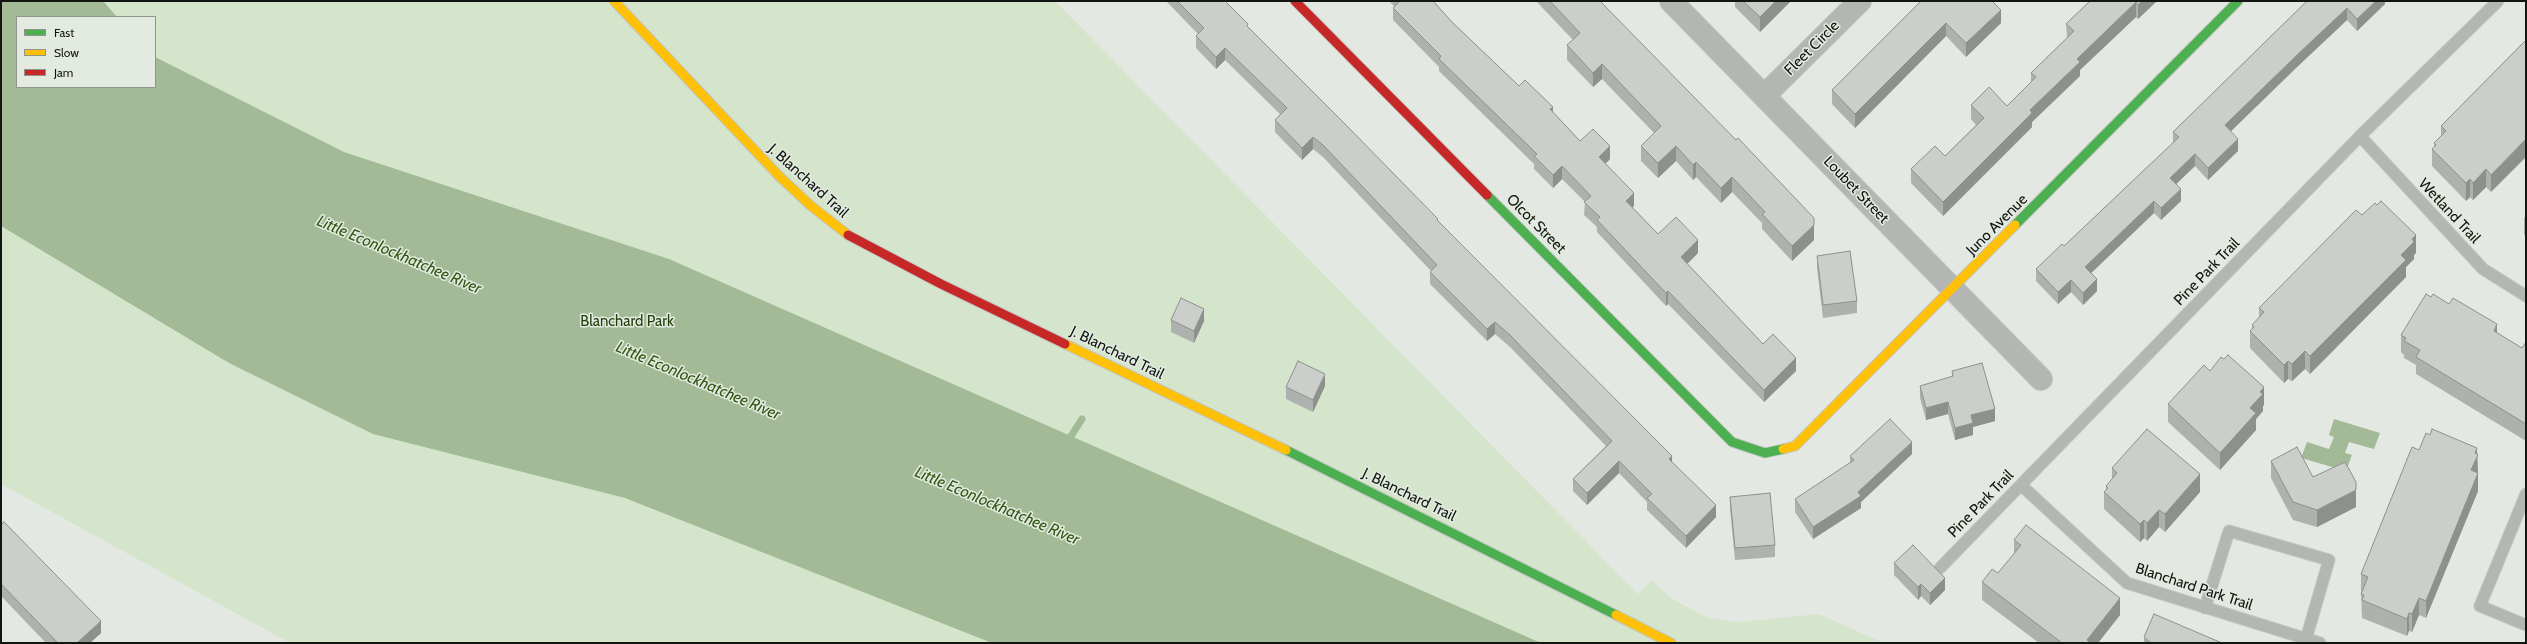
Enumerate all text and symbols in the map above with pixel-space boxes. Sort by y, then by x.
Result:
legend [16,16,156,88]
street label: Fleet Circle [1781,17,1843,79]
text: Fast [54,25,74,40]
text: Slow [54,45,79,60]
text: Jam [54,65,73,80]
street label: J. Blanchard Trail [764,140,852,222]
street label: Loubet Street [1819,153,1893,227]
street label: Wetland Trail [2414,175,2484,247]
street label: Olcot Street [1502,190,1570,258]
street label: Juno Avenue [1963,191,2031,259]
water label: Little Econlockhatchee River [314,212,484,298]
street label: Pine Park Trail [2170,235,2244,309]
park label: Blanchard Park [580,313,674,331]
street label: J. Blanchard Trail [1067,323,1167,383]
water label: Little Econlockhatchee River [613,338,783,424]
water label: Little Econlockhatchee River [912,463,1082,549]
street label: J. Blanchard Trail [1359,465,1459,525]
street label: Pine Park Trail [1944,467,2018,541]
street label: Blanchard Park Trail [2133,560,2255,614]

